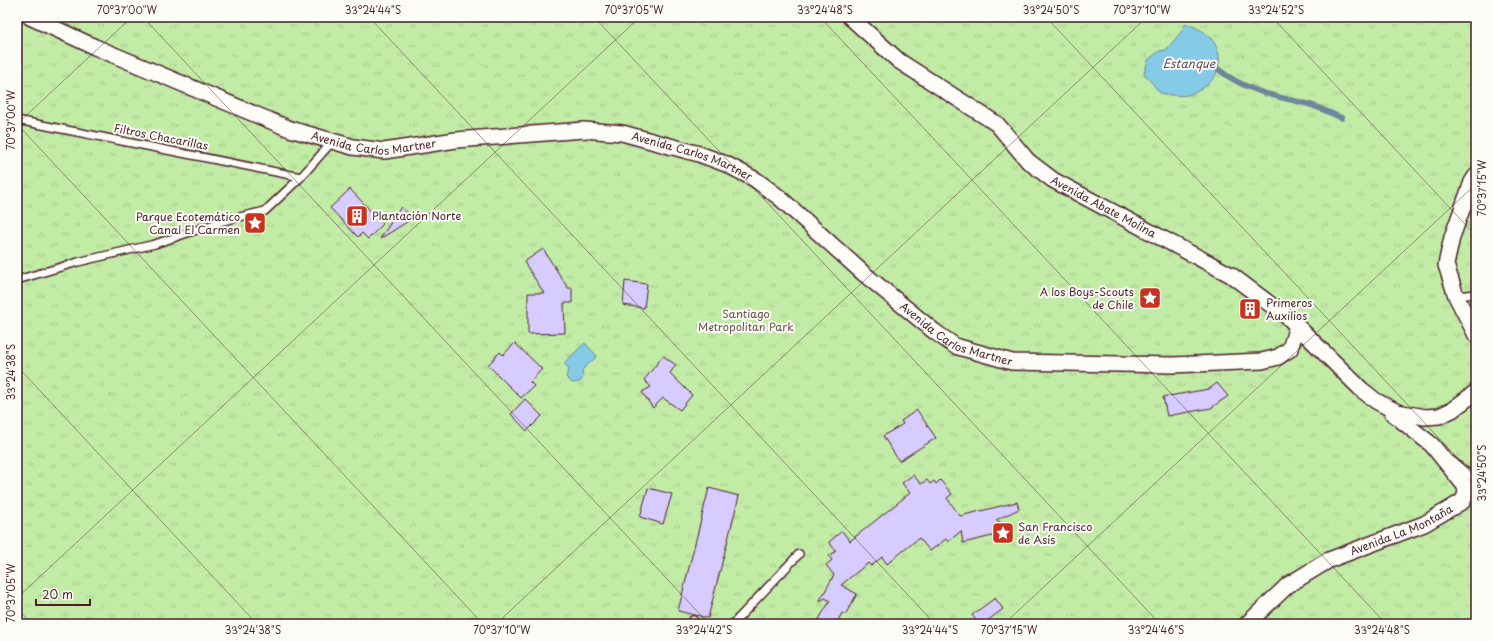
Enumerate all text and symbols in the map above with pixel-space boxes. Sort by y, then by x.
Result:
text: 70°37'00"W [97,2,158,17]
text: 33°24'44"S [345,2,401,17]
text: 70°37'05"W [604,2,664,17]
text: 33°24'48"S [797,2,853,17]
text: 33°24'50"S [1023,2,1079,17]
text: 70°37'10"W [1113,2,1171,17]
text: 33°24'52"S [1248,2,1304,17]
water label: Estanque [1163,54,1216,72]
text: 70°37'00"W [3,89,18,150]
street label: Filtros Chacarillas [113,119,210,154]
street label: Avenida Carlos Martner [309,127,437,159]
street label: Avenida Carlos Martner [630,127,756,185]
text: 70°37'15"W [1474,159,1489,216]
street label: Avenida Abate Molina [1048,171,1160,242]
building icon: Plantación Norte [344,203,370,229]
place label: Plantación Norte [372,207,461,224]
place label: Parque Ecotemático Canal El Carmen [136,208,240,238]
place icon: Parque Ecotemático Canal El Carmen [242,210,268,236]
place label: A los Boys-Scouts de Chile [1040,283,1134,313]
place icon: A los Boys-Scouts de Chile [1137,285,1163,311]
place label: Primeros Auxilios [1266,294,1312,324]
building icon: Primeros Auxilios [1237,296,1263,322]
street label: Avenida Carlos Martner [896,298,1015,370]
park label: Santiago Metropolitan Park [698,305,794,335]
text: 33°24'38"S [3,344,18,400]
text: 33°24'50"S [1474,445,1489,501]
street label: Avenida La Montaña [1347,500,1456,559]
place label: San Francisco de Asís [1018,518,1092,548]
place icon: San Francisco de Asís [990,520,1016,546]
text: 70°37'05"W [3,563,18,623]
scale bar [36,581,90,607]
text: 20 m [42,585,73,603]
text: 33°24'38"S [225,622,281,637]
text: 70°37'10"W [473,622,531,637]
text: 33°24'42"S [676,622,732,637]
text: 33°24'44"S [902,622,958,637]
text: 70°37'15"W [981,622,1038,637]
text: 33°24'46"S [1128,622,1184,637]
text: 33°24'48"S [1354,622,1410,637]

